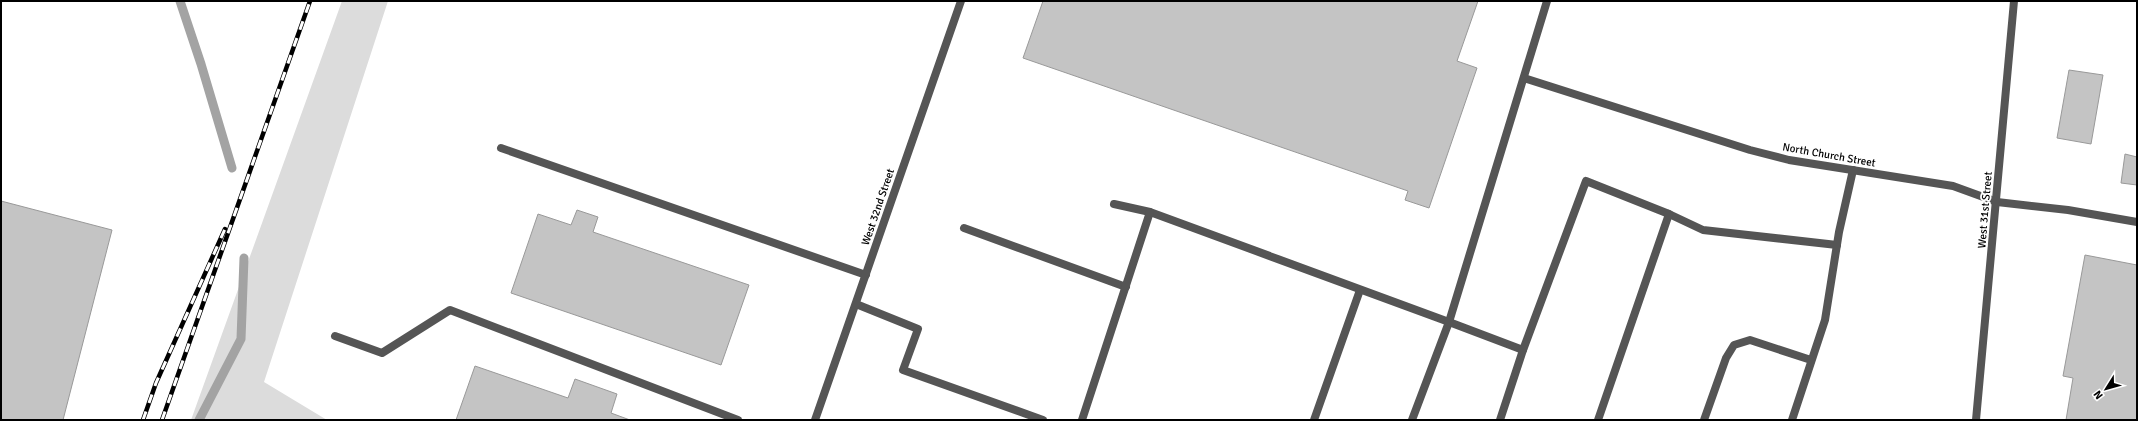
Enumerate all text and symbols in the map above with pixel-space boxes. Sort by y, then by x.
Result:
street label: North Church Street [1781,140,1877,170]
street label: West 32nd Street [859,167,897,247]
street label: West 31st Street [1975,171,1995,249]
north arrow [2086,369,2126,409]
text: N [2091,388,2106,402]

